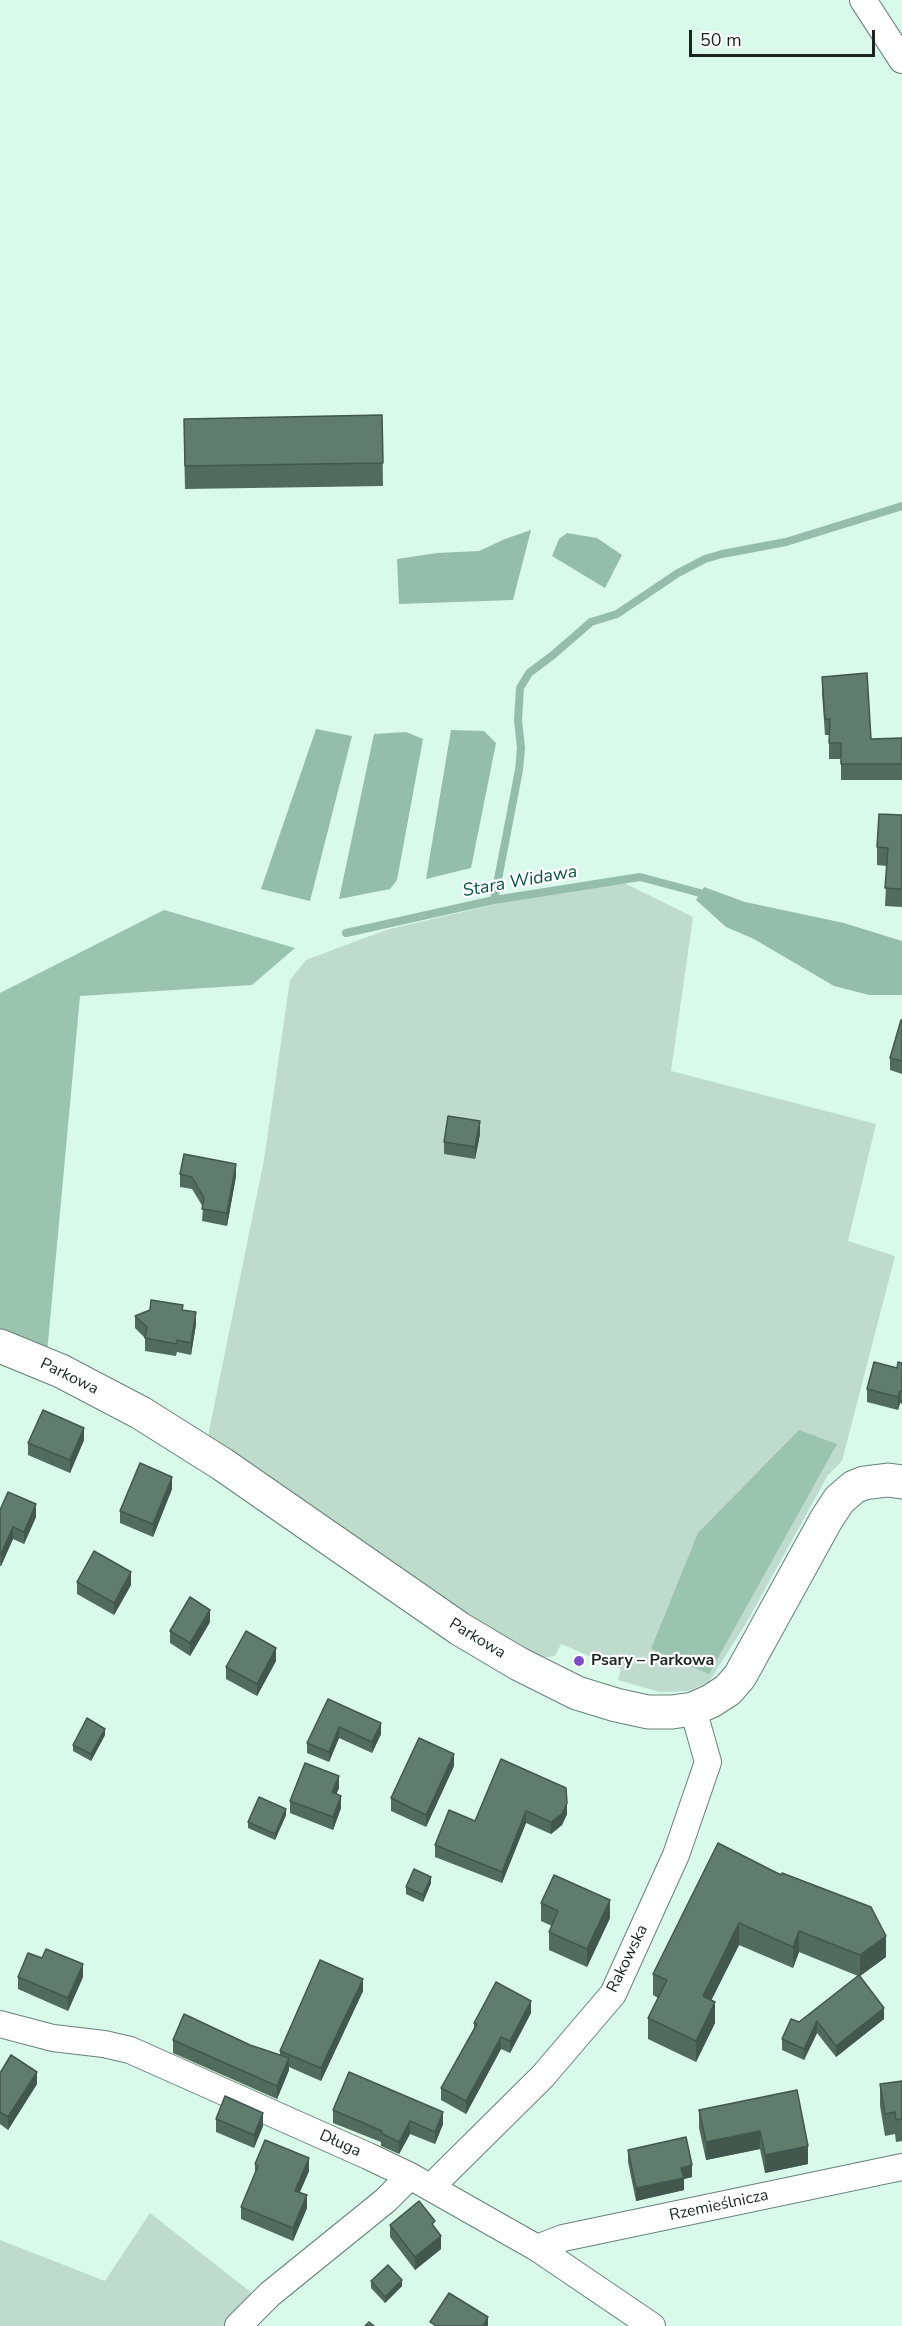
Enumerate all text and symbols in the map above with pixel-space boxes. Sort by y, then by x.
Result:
scale bar [692,18,878,56]
text: 50 m [700,28,742,52]
water label: Stara Widawa [461,861,579,903]
street label: Parkowa [37,1355,101,1399]
street label: Parkowa [445,1615,509,1663]
place label: Psary – Parkowa [591,1651,714,1671]
marker: Psary – Parkowa [572,1654,586,1668]
street label: Rakowska [603,1922,653,1996]
street label: Długa [316,2126,364,2162]
street label: Rzemieślnicza [668,2186,770,2226]

